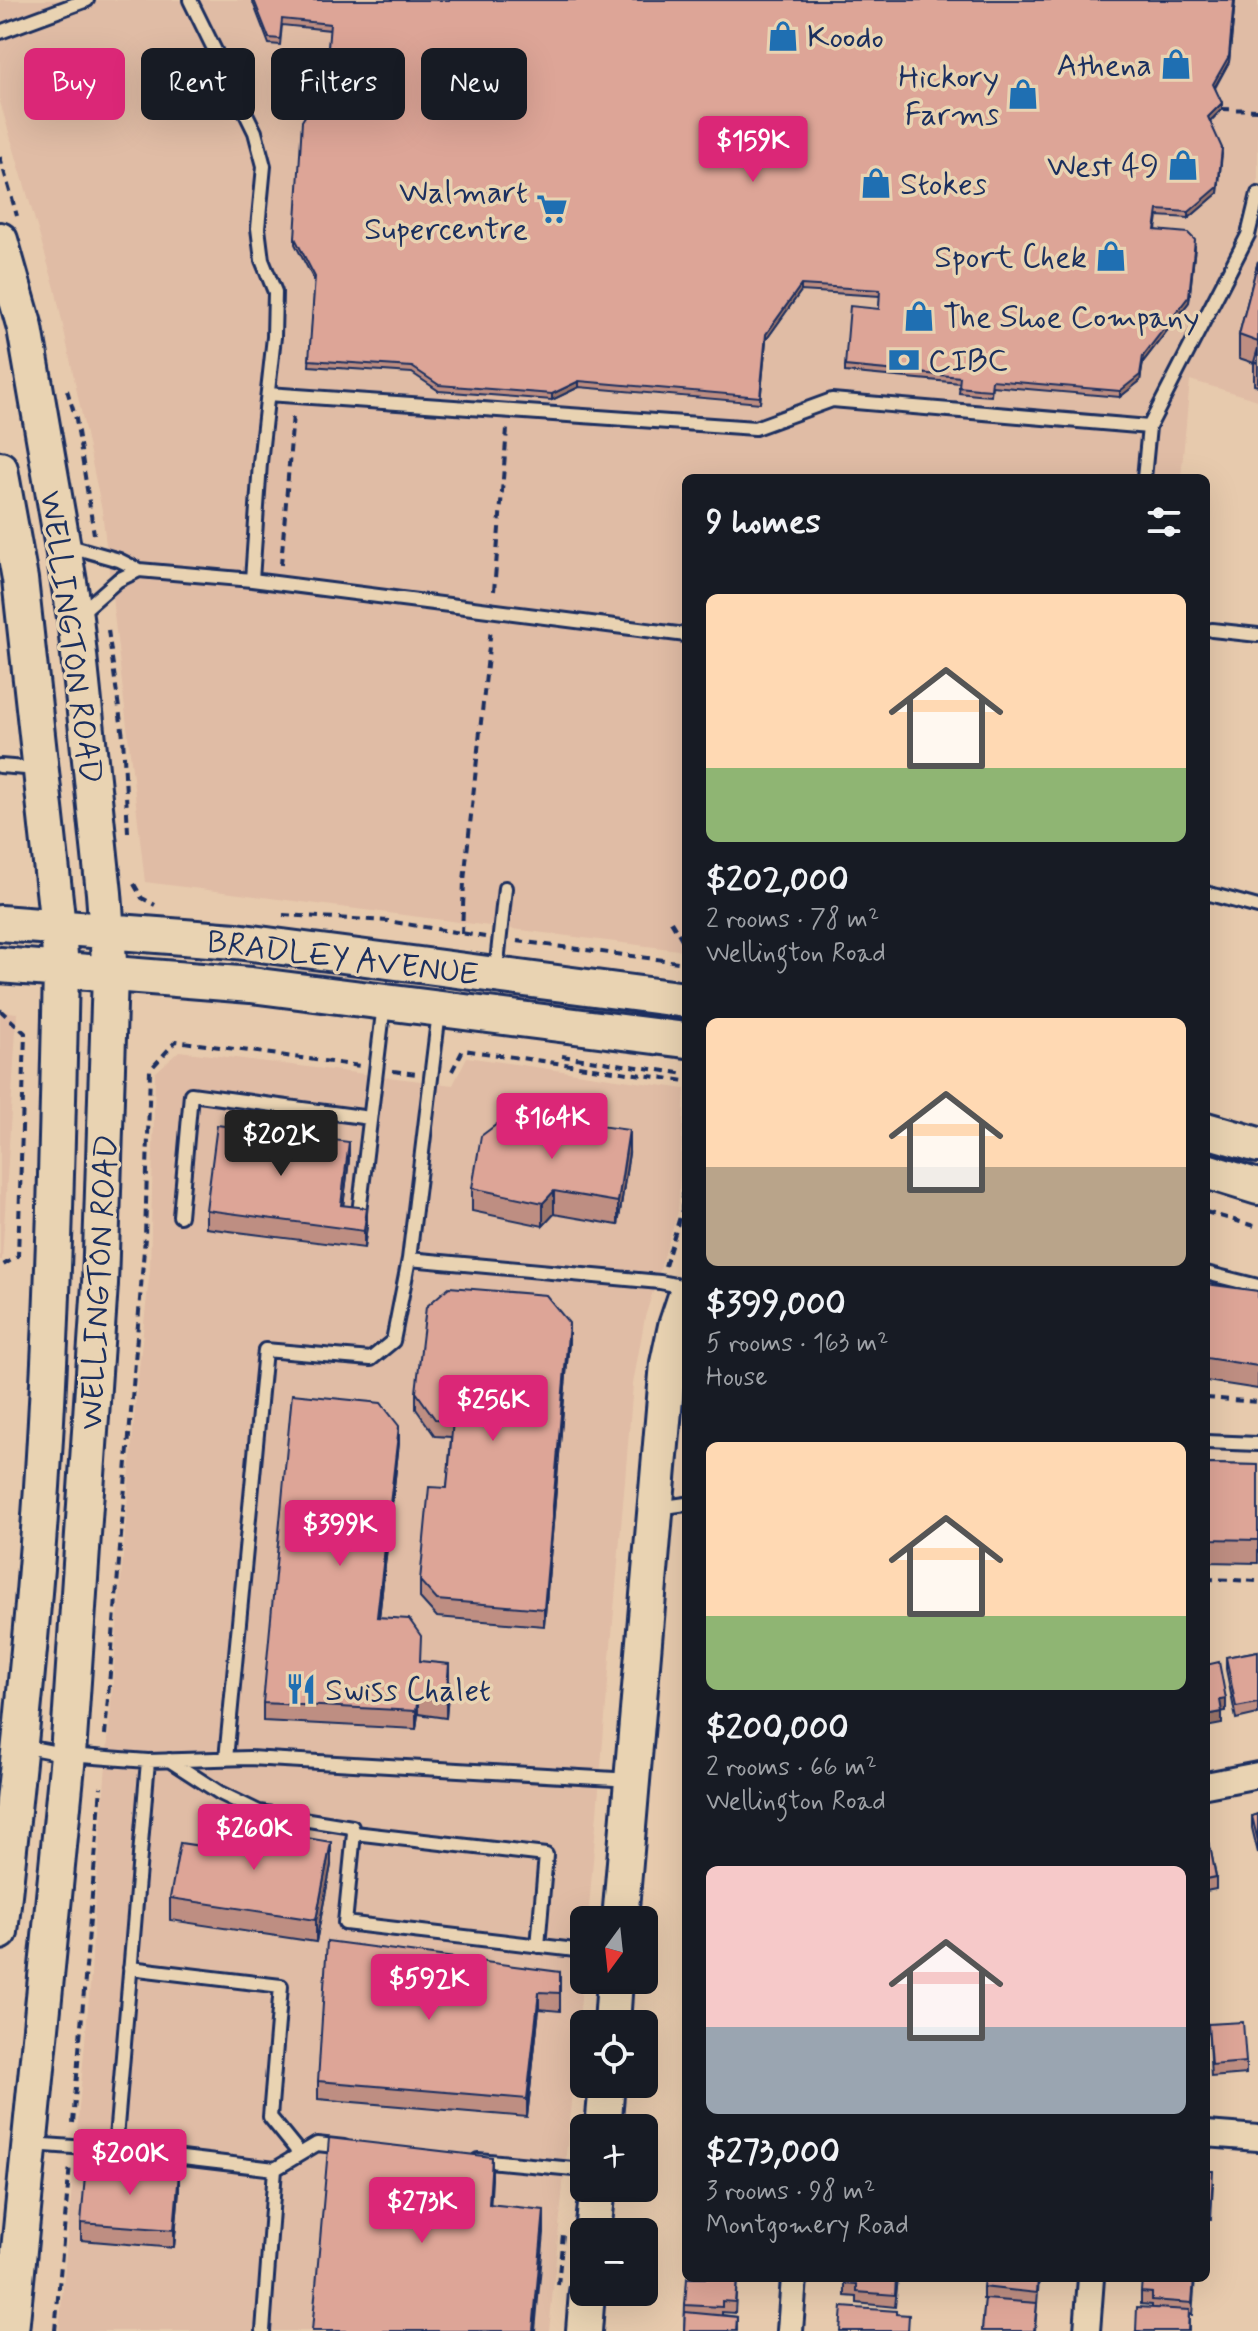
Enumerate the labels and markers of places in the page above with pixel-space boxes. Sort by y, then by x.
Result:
place label: Koodo [807,17,884,59]
shop icon: Koodo [766,19,800,53]
place label: Athena [1057,45,1152,87]
shop icon: Athena [1159,47,1193,81]
place label: Hickory Farms [898,57,999,136]
shop icon: Hickory Farms [1006,77,1040,111]
pin: $159K [697,116,809,184]
place label: West 49 [1047,146,1159,188]
shop icon: West 49 [1166,148,1200,182]
place label: Stokes [900,164,987,206]
shop icon: Stokes [859,166,893,200]
place label: Walmart Supercentre [364,172,528,251]
supermarket icon: Walmart Supercentre [535,192,569,226]
place label: Sport Chek [934,237,1087,279]
shop icon: Sport Chek [1094,239,1128,273]
place label: The Shoe Company [943,297,1200,339]
shop icon: The Shoe Company [902,299,936,333]
place label: CIBC [928,341,1008,383]
bank icon: CIBC [887,343,921,377]
pin: $164K [496,1093,608,1161]
pin: $202K [225,1110,337,1178]
pin: $256K [437,1375,549,1443]
pin: $399K [284,1500,396,1568]
place label: Swiss Chalet [325,1670,491,1712]
restaurant icon: Swiss Chalet [284,1672,318,1706]
pin: $260K [198,1804,310,1872]
pin: $592K [373,1954,485,2022]
pin: $200K [74,2129,186,2197]
pin: $273K [366,2177,478,2245]

